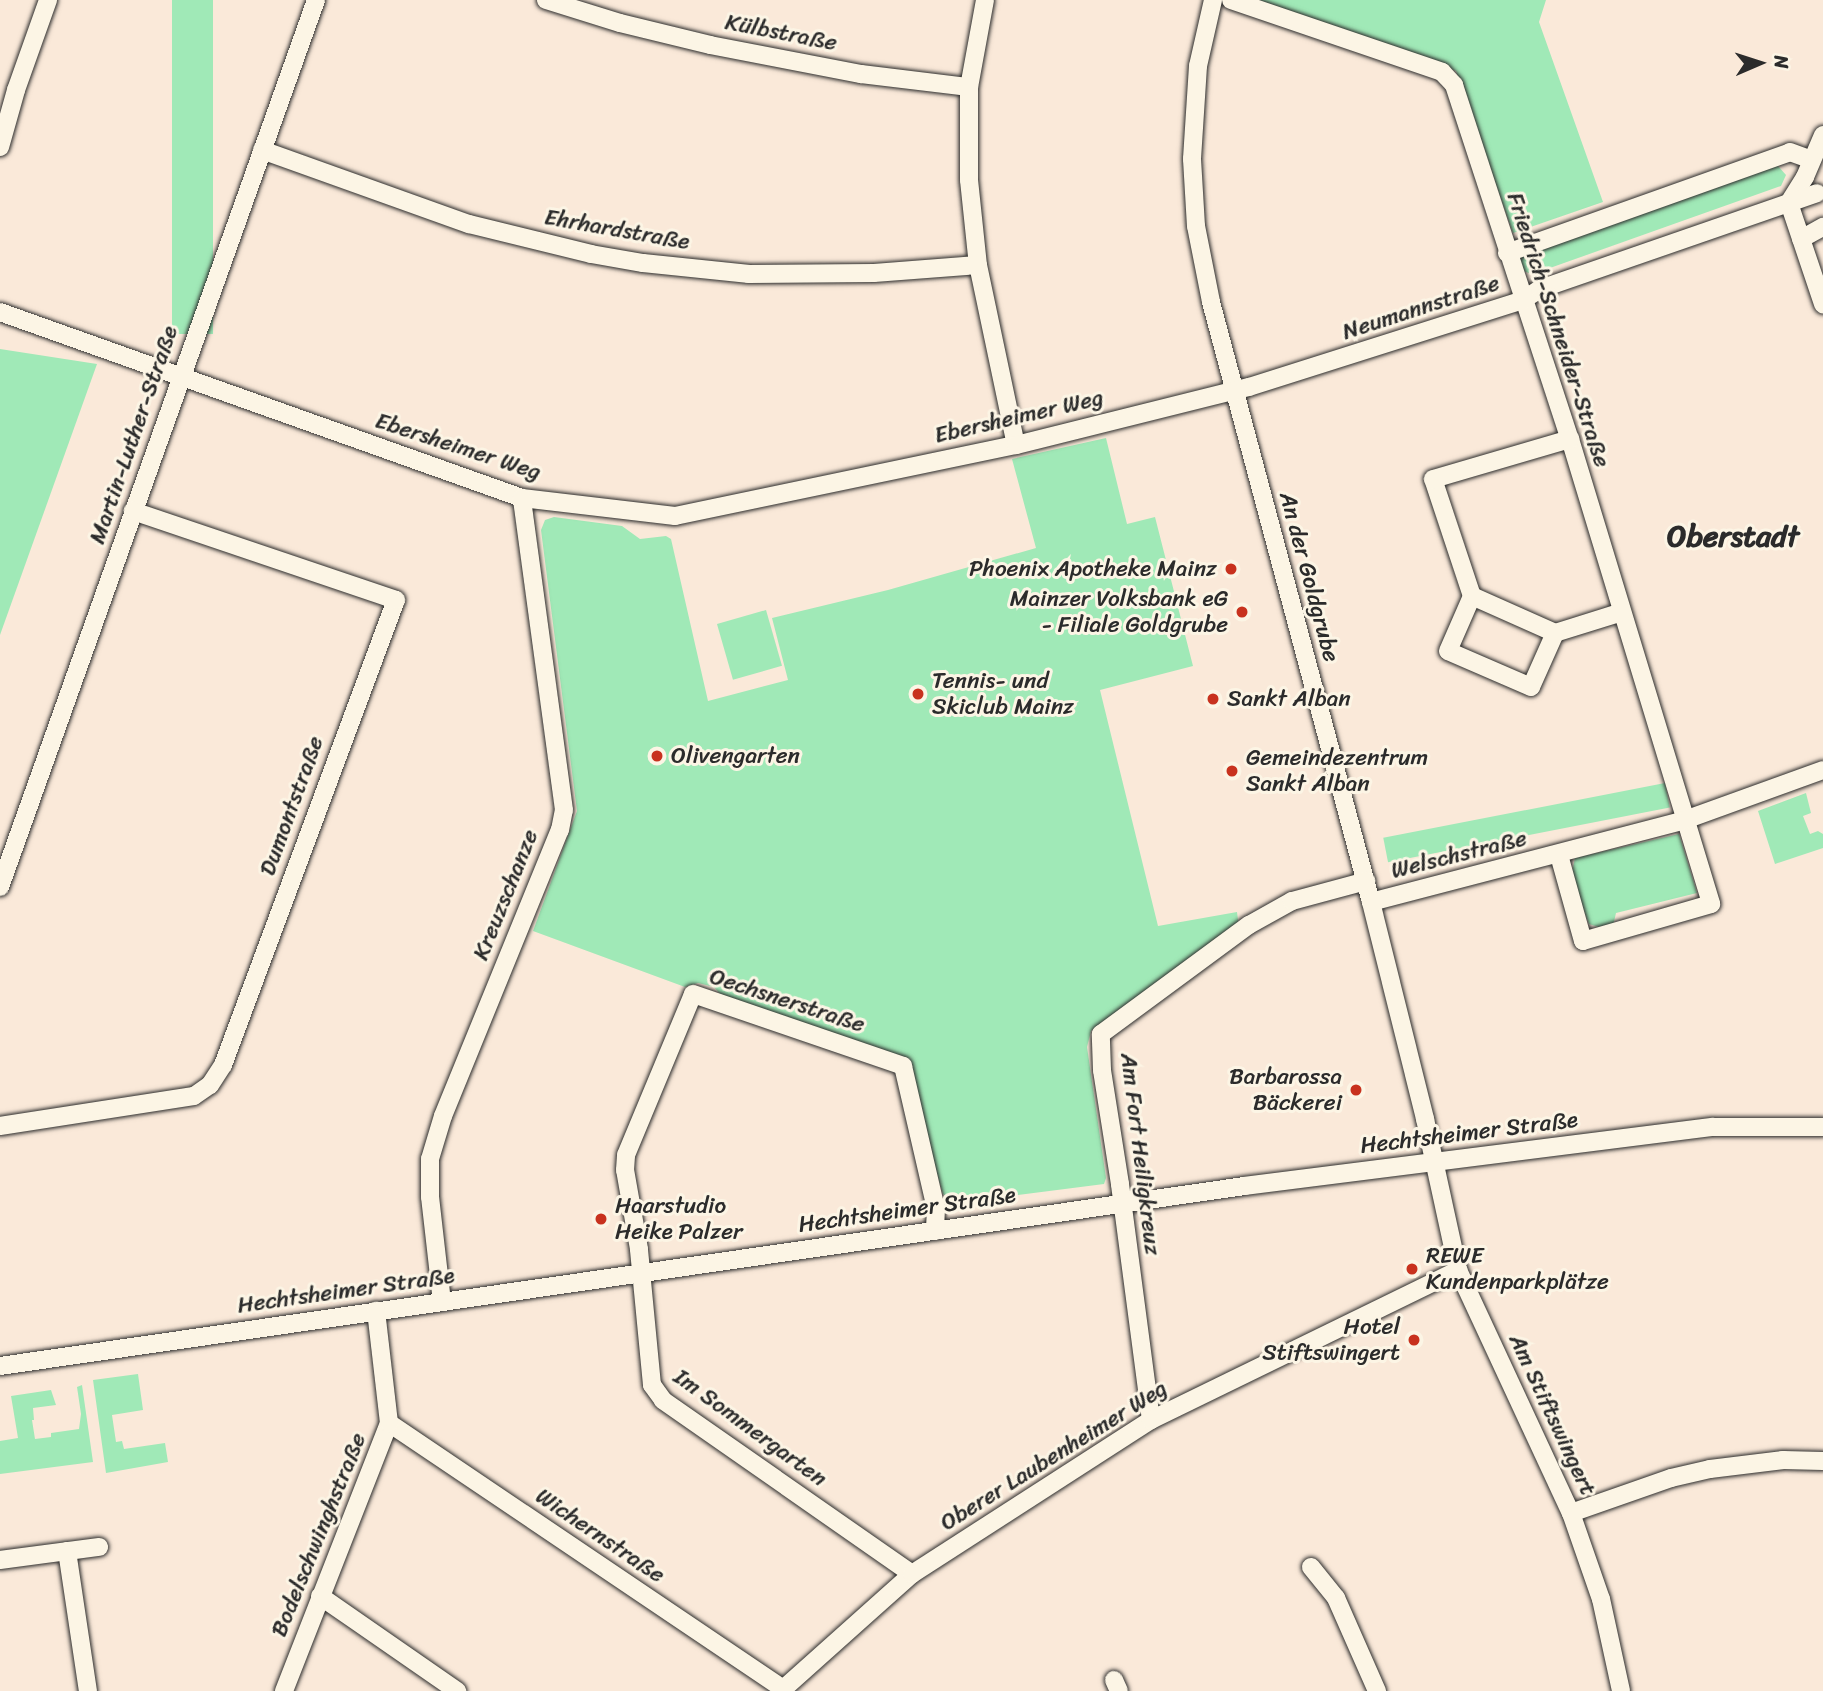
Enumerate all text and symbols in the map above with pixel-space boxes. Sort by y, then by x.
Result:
street label: Külbstraße [723,9,839,57]
north arrow [1725,28,1795,98]
text: N [1765,54,1798,69]
street label: Friedrich-Schneider-Straße [1500,189,1616,471]
street label: Ehrhardstraße [542,204,692,256]
street label: Neumannstraße [1339,270,1503,346]
street label: Martin-Luther-Straße [84,322,184,548]
street label: Ebersheimer Weg [932,384,1106,450]
street label: Ebersheimer Weg [372,407,544,487]
street label: An der Goldgrube [1273,489,1345,665]
district label: Oberstadt [1667,518,1799,554]
place label: Phoenix Apotheke Mainz [969,555,1217,583]
marker: Phoenix Apotheke Mainz [1223,561,1239,577]
place label: Mainzer Volksbank eG - Filiale Goldgrube [1009,585,1228,639]
marker: Mainzer Volksbank eG - Filiale Goldgrube [1234,604,1250,620]
place label: Tennis- und Skiclub Mainz [932,667,1074,721]
place label: Sankt Alban [1227,685,1351,713]
marker: Tennis- und Skiclub Mainz [910,686,926,702]
marker: Sankt Alban [1205,691,1221,707]
street label: Dumontstraße [254,732,330,880]
place label: Olivengarten [671,742,800,770]
place label: Gemeindezentrum Sankt Alban [1246,744,1428,798]
marker: Olivengarten [649,748,665,764]
marker: Gemeindezentrum Sankt Alban [1224,763,1240,779]
street label: Welschstraße [1388,825,1530,885]
street label: Kreuzschanze [467,826,545,964]
street label: Oechsnerstraße [706,963,868,1039]
street label: Am Fort Heiligkreuz [1114,1051,1166,1257]
place label: Barbarossa Bäckerei [1229,1063,1342,1117]
marker: Barbarossa Bäckerei [1348,1082,1364,1098]
street label: Hechtsheimer Straße [1358,1106,1580,1160]
street label: Hechtsheimer Straße [796,1181,1018,1239]
place label: Haarstudio Heike Palzer [615,1192,743,1246]
marker: Haarstudio Heike Palzer [593,1211,609,1227]
place label: REWE Kundenparkplätze [1426,1242,1609,1296]
marker: REWE Kundenparkplätze [1404,1261,1420,1277]
street label: Hechtsheimer Straße [235,1262,457,1320]
place label: Hotel Stiftswingert [1262,1313,1400,1367]
street label: Am Stiftswingert [1502,1329,1602,1501]
marker: Hotel Stiftswingert [1406,1332,1422,1348]
street label: Im Sommergarten [668,1363,832,1493]
street label: Oberer Laubenheimer Weg [936,1375,1172,1537]
street label: Bodelschwinghstraße [266,1429,372,1641]
street label: Wichernstraße [530,1483,670,1589]

